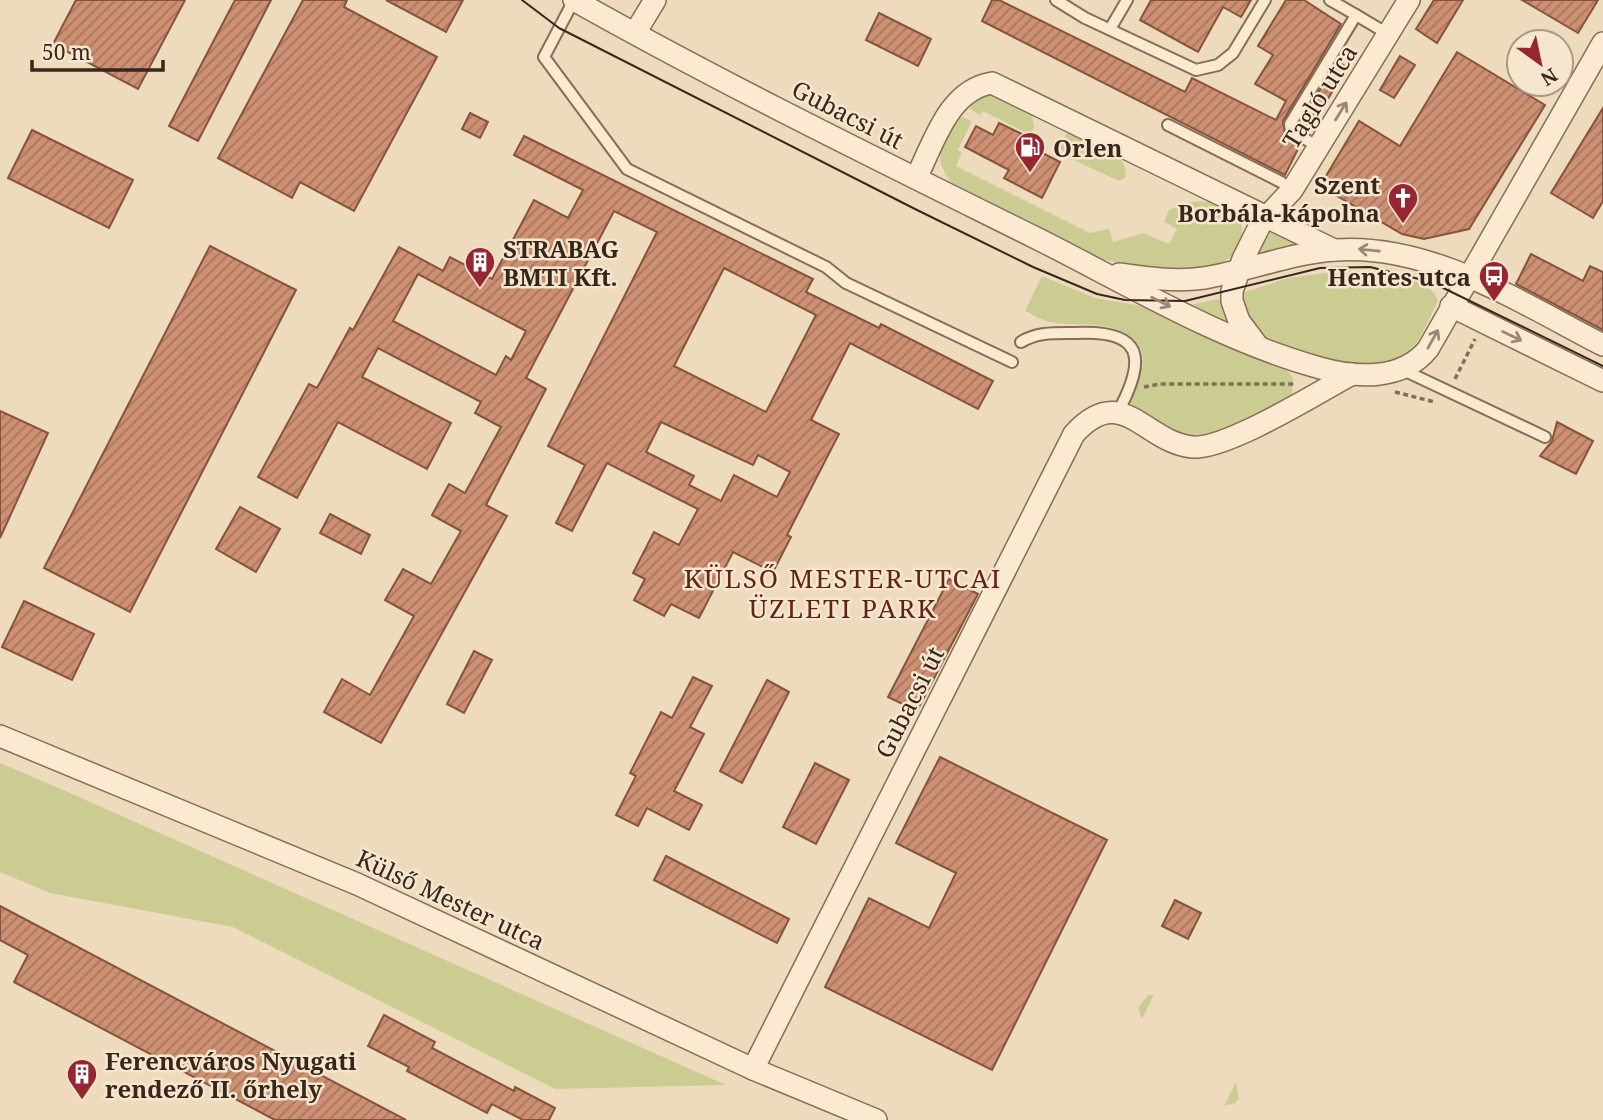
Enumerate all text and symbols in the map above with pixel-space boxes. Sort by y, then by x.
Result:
scale bar [32,28,163,72]
north arrow [1505,28,1575,98]
text: 50 m [42,38,91,66]
street label: Tagló utca [1274,38,1364,154]
text: N [1536,62,1563,92]
street label: Gubacsi út [787,72,909,156]
one-way arrow [1334,102,1348,122]
fuel station icon: Orlen [1013,130,1047,174]
place label: Orlen [1053,131,1123,164]
place label: Szent Borbála-kápolna [1178,168,1380,229]
church icon: Szent Borbála-kápolna [1386,181,1420,225]
place label: STRABAG BMTI Kft. [503,232,619,293]
one-way arrow [1358,243,1380,256]
building icon: STRABAG BMTI Kft. [463,245,497,289]
bus stop icon: Hentes utca [1477,259,1511,303]
place label: Hentes utca [1328,260,1471,293]
one-way arrow [1150,295,1170,309]
one-way arrow [1426,329,1440,349]
one-way arrow [1501,329,1522,343]
district label: KÜLSŐ MESTER-UTCAI ÜZLETI PARK [684,560,1002,626]
street label: Gubacsi út [867,641,951,763]
street label: Külső Mester utca [352,841,550,957]
place label: Ferencváros Nyugati rendező II. őrhely [105,1044,357,1105]
building icon: Ferencváros Nyugati rendező II. őrhely [65,1057,99,1101]

